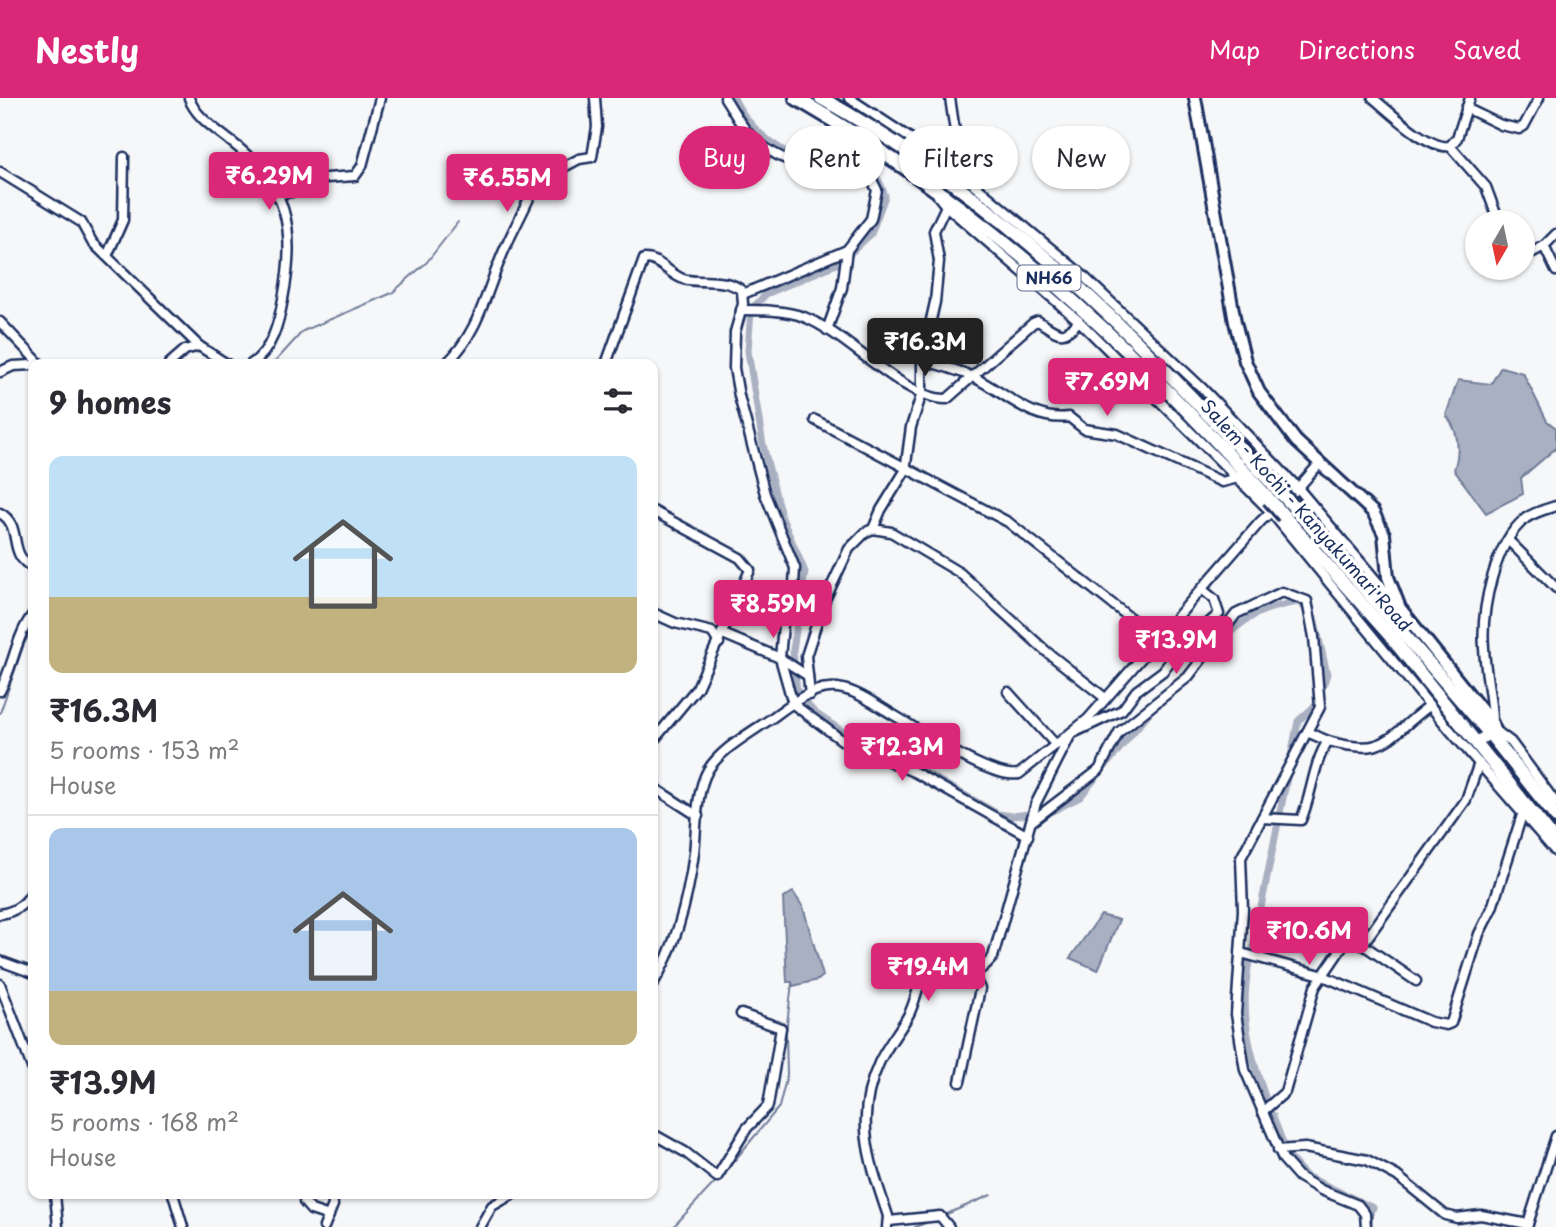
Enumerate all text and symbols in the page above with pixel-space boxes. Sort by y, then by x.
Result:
text: Nestly [35,24,139,74]
text: Map [1209,31,1260,67]
text: Directions [1298,31,1415,67]
text: Saved [1453,31,1521,67]
chip: Buy [679,126,770,189]
chip: Rent [784,126,885,189]
chip: Filters [899,126,1018,189]
chip: New [1032,126,1130,189]
pin: ₹6.29M [212,152,326,212]
pin: ₹6.55M [450,155,564,214]
text: ₹6.29M [225,157,313,192]
text: ₹6.55M [462,159,552,194]
north arrow [1465,210,1535,280]
map controls [1465,210,1535,280]
road number: NH66 [1018,266,1080,290]
pin: ₹16.3M [868,318,982,378]
text: ₹16.3M [883,323,967,358]
pin: ₹7.69M [1050,358,1164,418]
text: ₹7.69M [1064,363,1150,398]
text: 9 homes [49,379,171,424]
icon: filters [599,382,637,420]
street label: Salem - Kochi - Kanyakumari Road [1195,393,1419,637]
icon: home [280,501,406,627]
pin: ₹8.59M [716,580,830,640]
text: ₹8.59M [730,585,816,620]
pin: ₹13.9M [1119,616,1233,676]
text: ₹13.9M [1135,621,1217,656]
text: ₹16.3M [49,687,158,732]
pin: ₹12.3M [845,724,959,783]
text: ₹12.3M [860,728,944,763]
text: 5 rooms · 153 m² [49,732,240,767]
text: House [49,767,116,802]
icon: home [280,873,406,999]
pin: ₹10.6M [1252,908,1366,967]
text: ₹10.6M [1266,912,1352,947]
pin: ₹19.4M [871,944,985,1003]
text: ₹19.4M [887,948,969,983]
text: ₹13.9M [49,1059,157,1104]
text: 5 rooms · 168 m² [49,1104,239,1139]
text: House [49,1139,116,1174]

